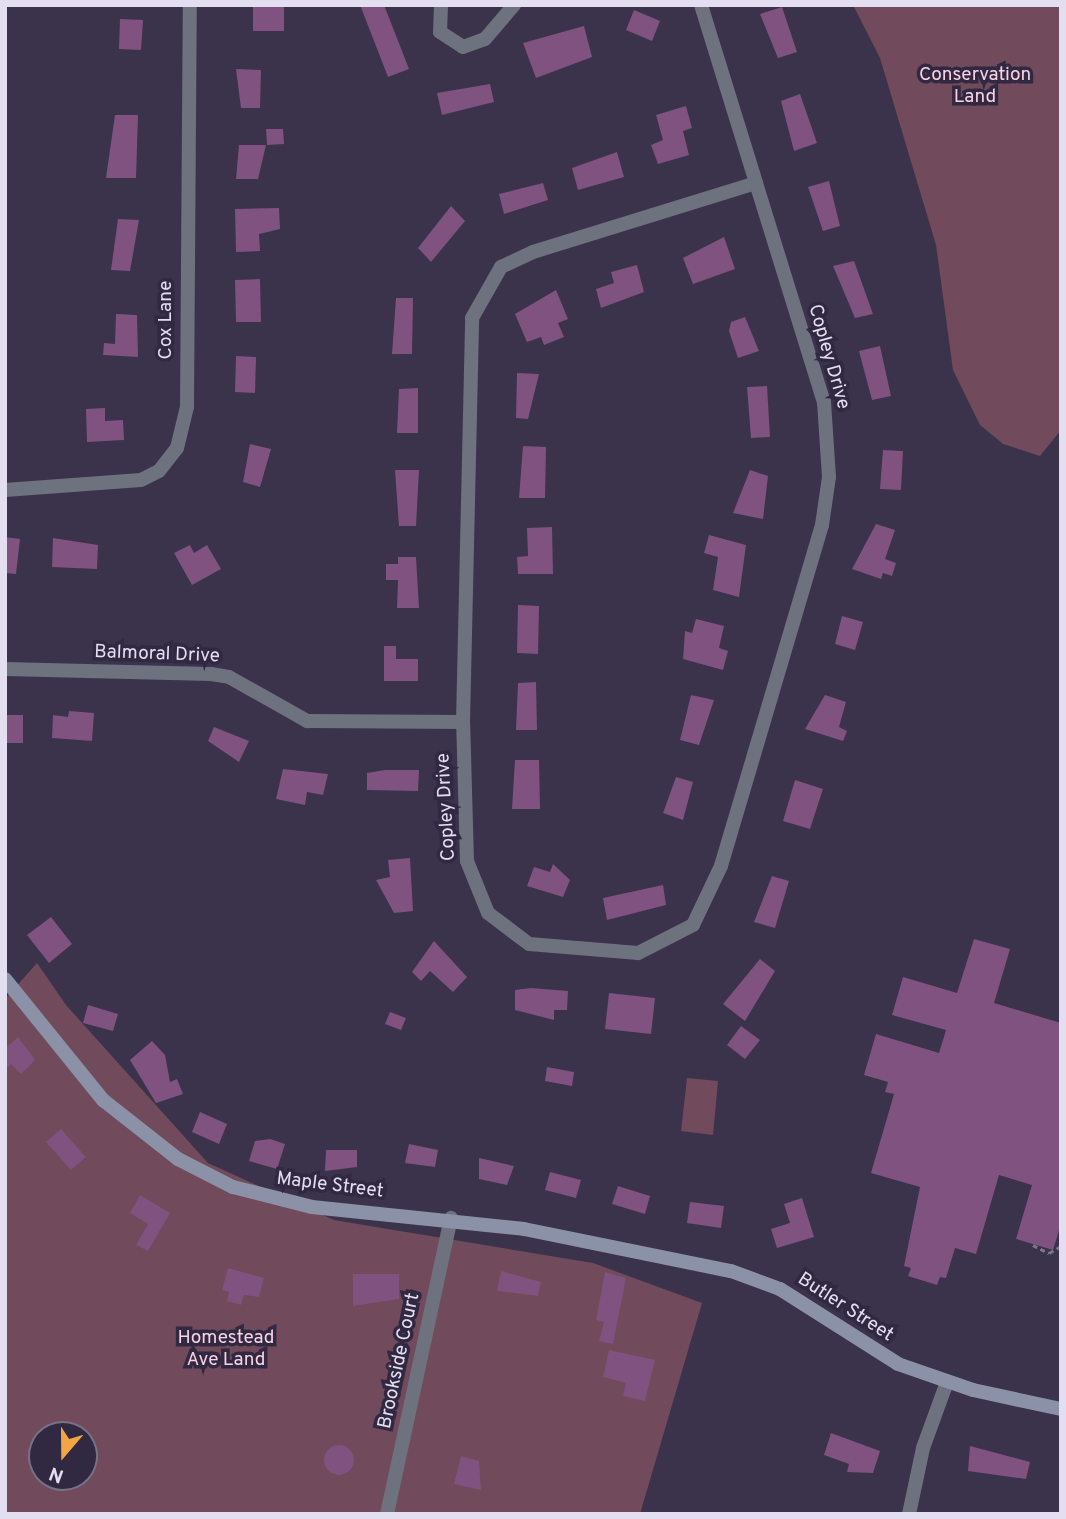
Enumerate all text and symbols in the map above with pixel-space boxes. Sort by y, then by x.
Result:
park label: Conservation Land [919,65,1031,109]
street label: Cox Lane [156,281,178,359]
street label: Copley Drive [802,302,854,412]
street label: Balmoral Drive [94,641,220,669]
street label: Copley Drive [433,752,461,862]
street label: Maple Street [275,1168,385,1204]
street label: Butler Street [793,1269,897,1347]
street label: Brookside Court [374,1291,426,1431]
park label: Homestead Ave Land [177,1328,275,1372]
north arrow [28,1421,98,1491]
text: N [46,1460,67,1487]

